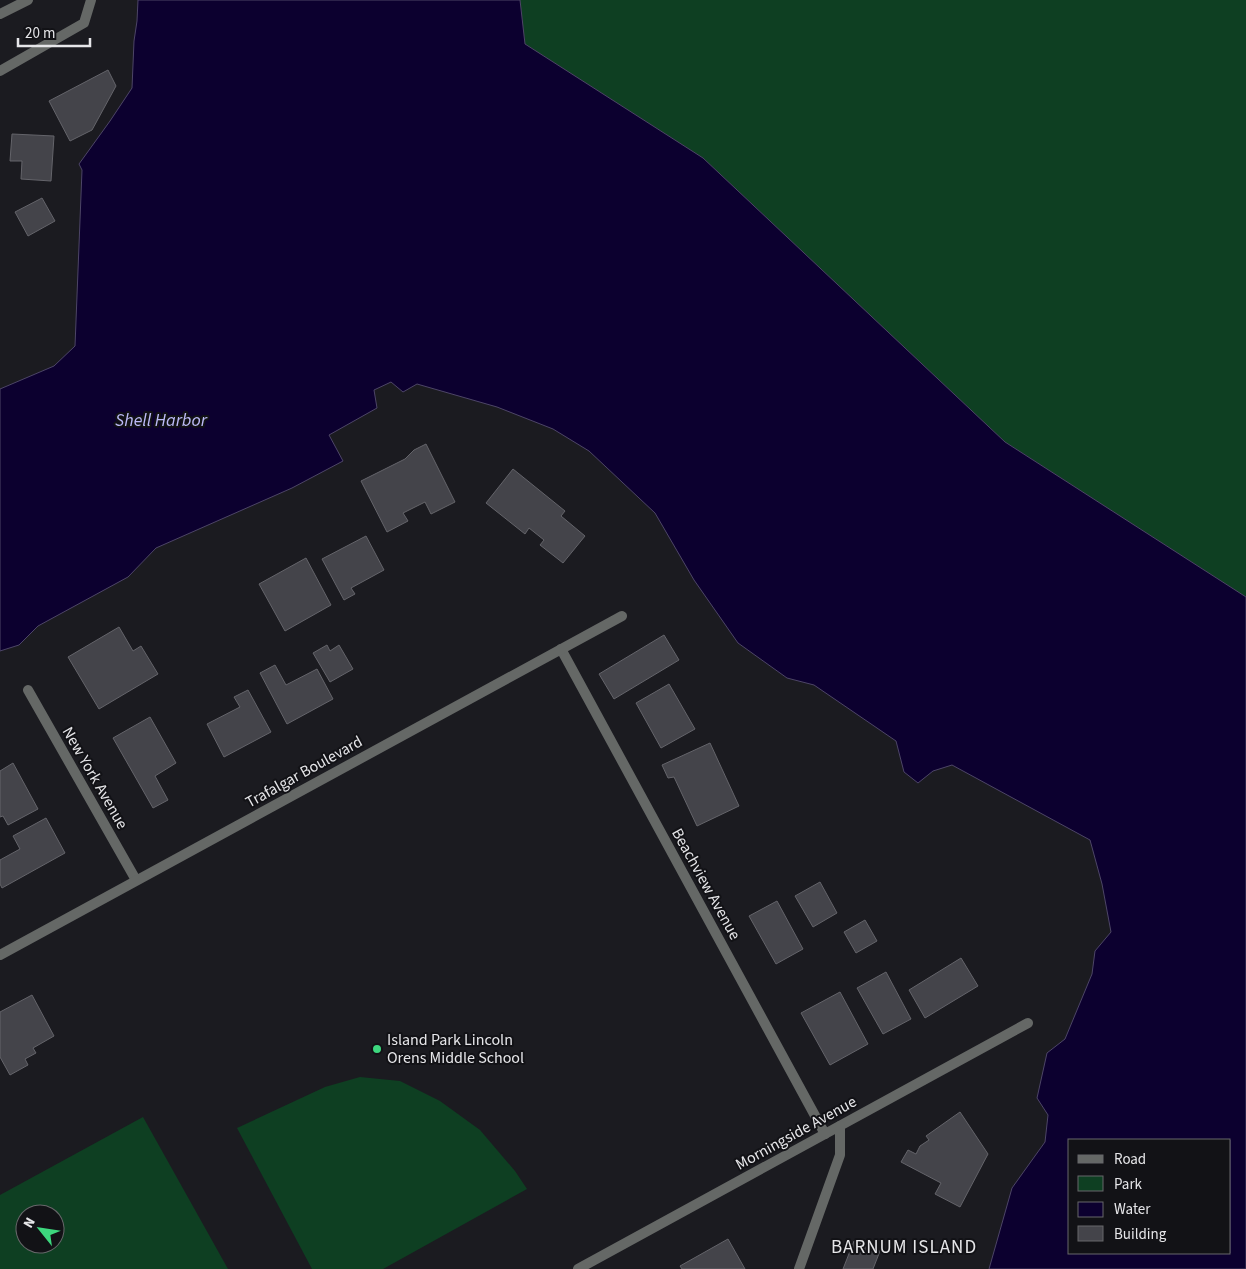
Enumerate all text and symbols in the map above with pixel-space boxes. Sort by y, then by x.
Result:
scale bar [18,15,90,47]
text: 20 m [25,23,55,44]
water label: Shell Harbor [115,408,208,433]
street label: New York Avenue [57,723,133,833]
street label: Trafalgar Boulevard [242,731,366,813]
street label: Beachview Avenue [666,824,746,944]
place label: Island Park Lincoln Orens Middle School [387,1029,524,1069]
marker: Island Park Lincoln Orens Middle School [371,1043,383,1055]
street label: Morningside Avenue [731,1091,861,1175]
legend [1068,1139,1231,1254]
text: Road [1114,1149,1146,1170]
text: Park [1114,1174,1143,1195]
text: Water [1114,1199,1151,1220]
north arrow [15,1204,65,1254]
text: N [19,1214,41,1232]
text: Building [1114,1224,1167,1245]
district label: BARNUM ISLAND [831,1234,977,1261]

